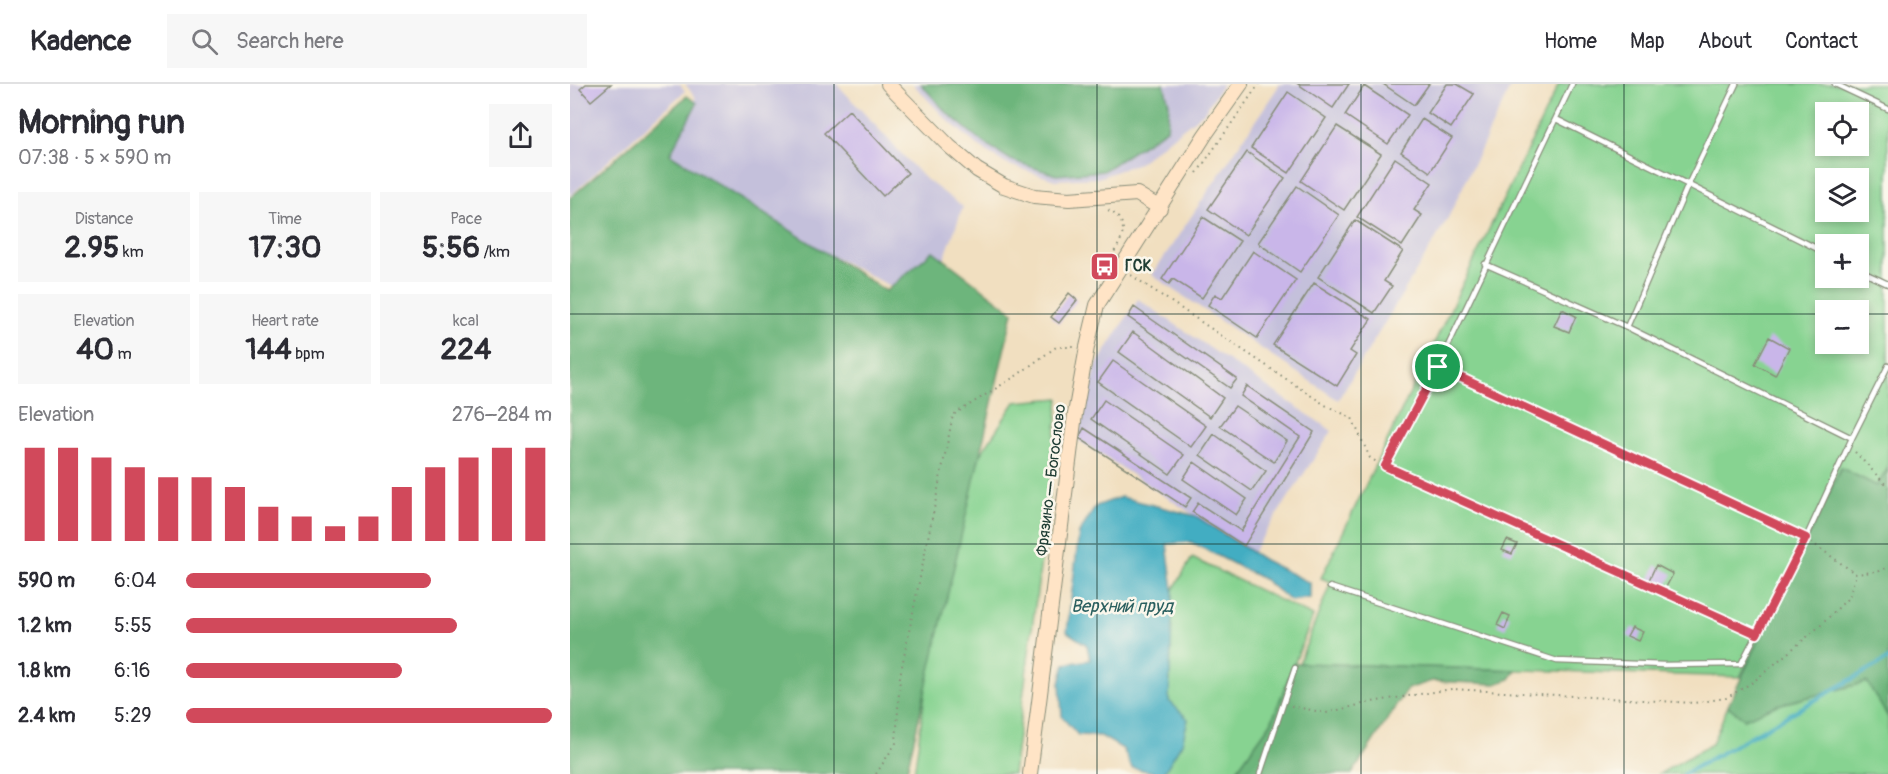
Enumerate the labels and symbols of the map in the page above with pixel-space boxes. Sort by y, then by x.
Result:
bus stop icon: ГСК [1088,250,1120,282]
place label: ГСК [1125,256,1152,276]
pin [1412,341,1463,392]
street label: Фрязино — Богослово [1032,403,1070,557]
water label: Верхний пруд [1071,595,1175,618]

